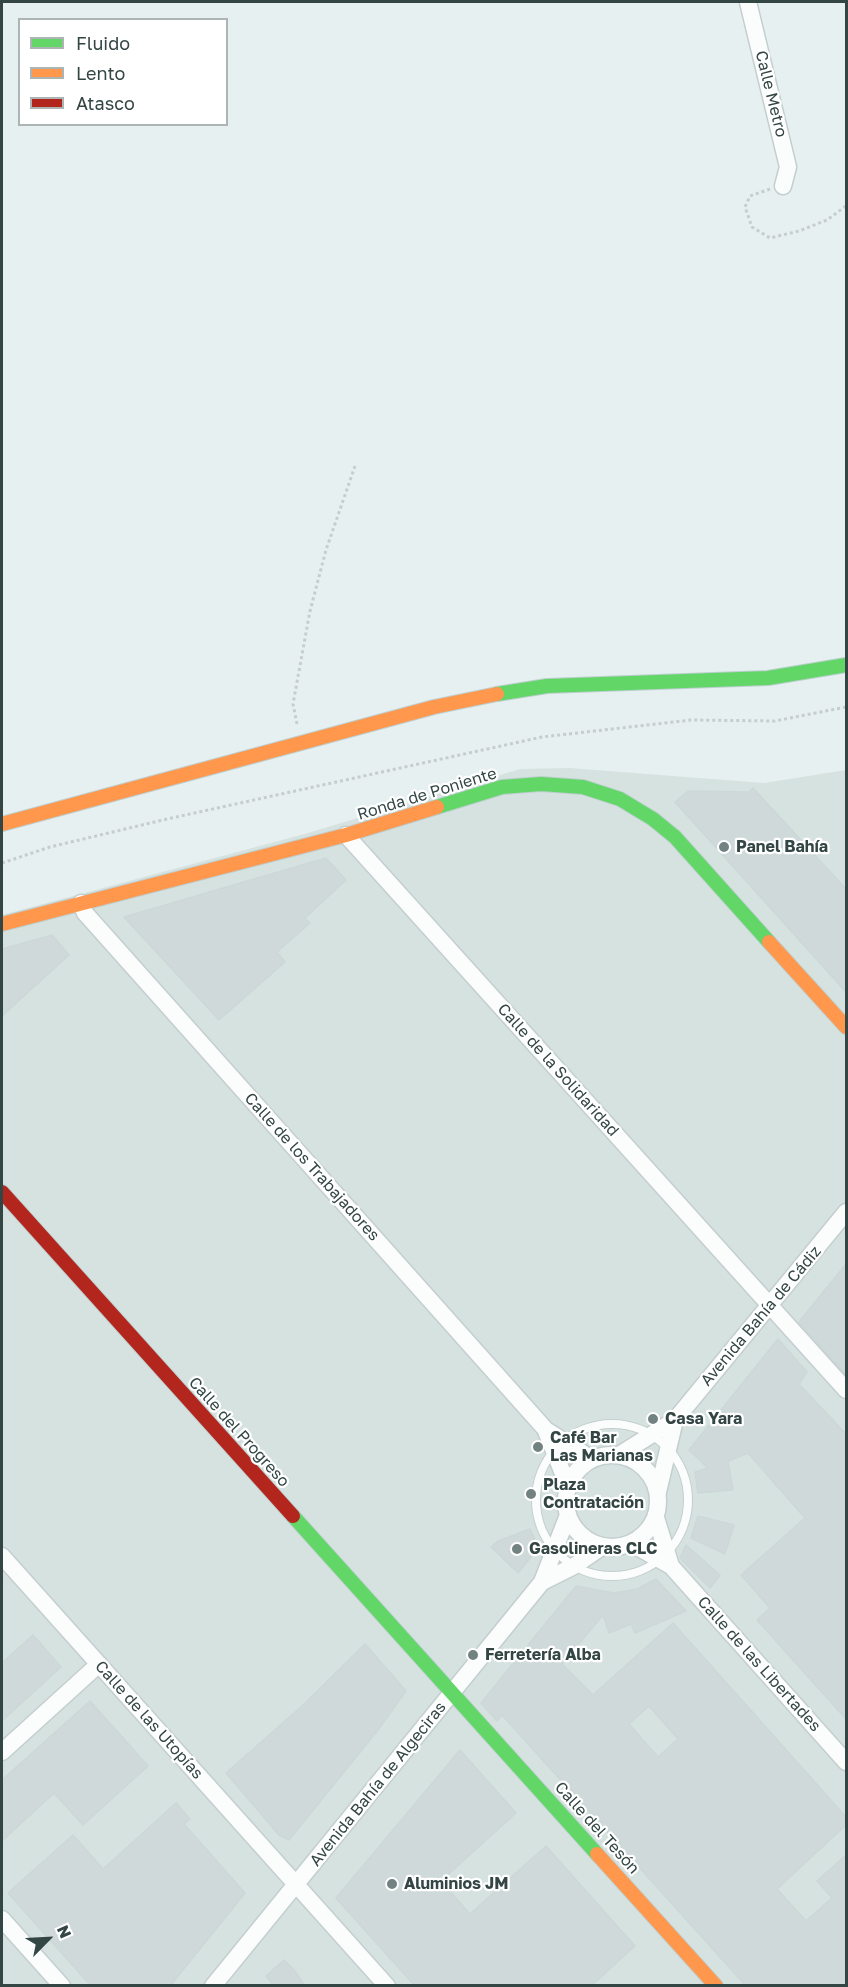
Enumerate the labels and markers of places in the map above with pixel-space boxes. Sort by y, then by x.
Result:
place label: Panel Bahía [736,837,828,857]
marker: Panel Bahía [717,840,731,854]
place label: Casa Yara [665,1409,742,1429]
marker: Casa Yara [646,1412,660,1426]
place label: Café Bar Las Marianas [550,1428,653,1466]
marker: Café Bar Las Marianas [531,1440,545,1454]
place label: Plaza Contratación [543,1475,644,1513]
marker: Plaza Contratación [524,1487,538,1501]
place label: Gasolineras CLC [529,1539,657,1559]
marker: Gasolineras CLC [510,1542,524,1556]
place label: Ferretería Alba [485,1645,601,1665]
marker: Ferretería Alba [466,1648,480,1662]
place label: Aluminios JM [404,1874,508,1894]
marker: Aluminios JM [385,1877,399,1891]

